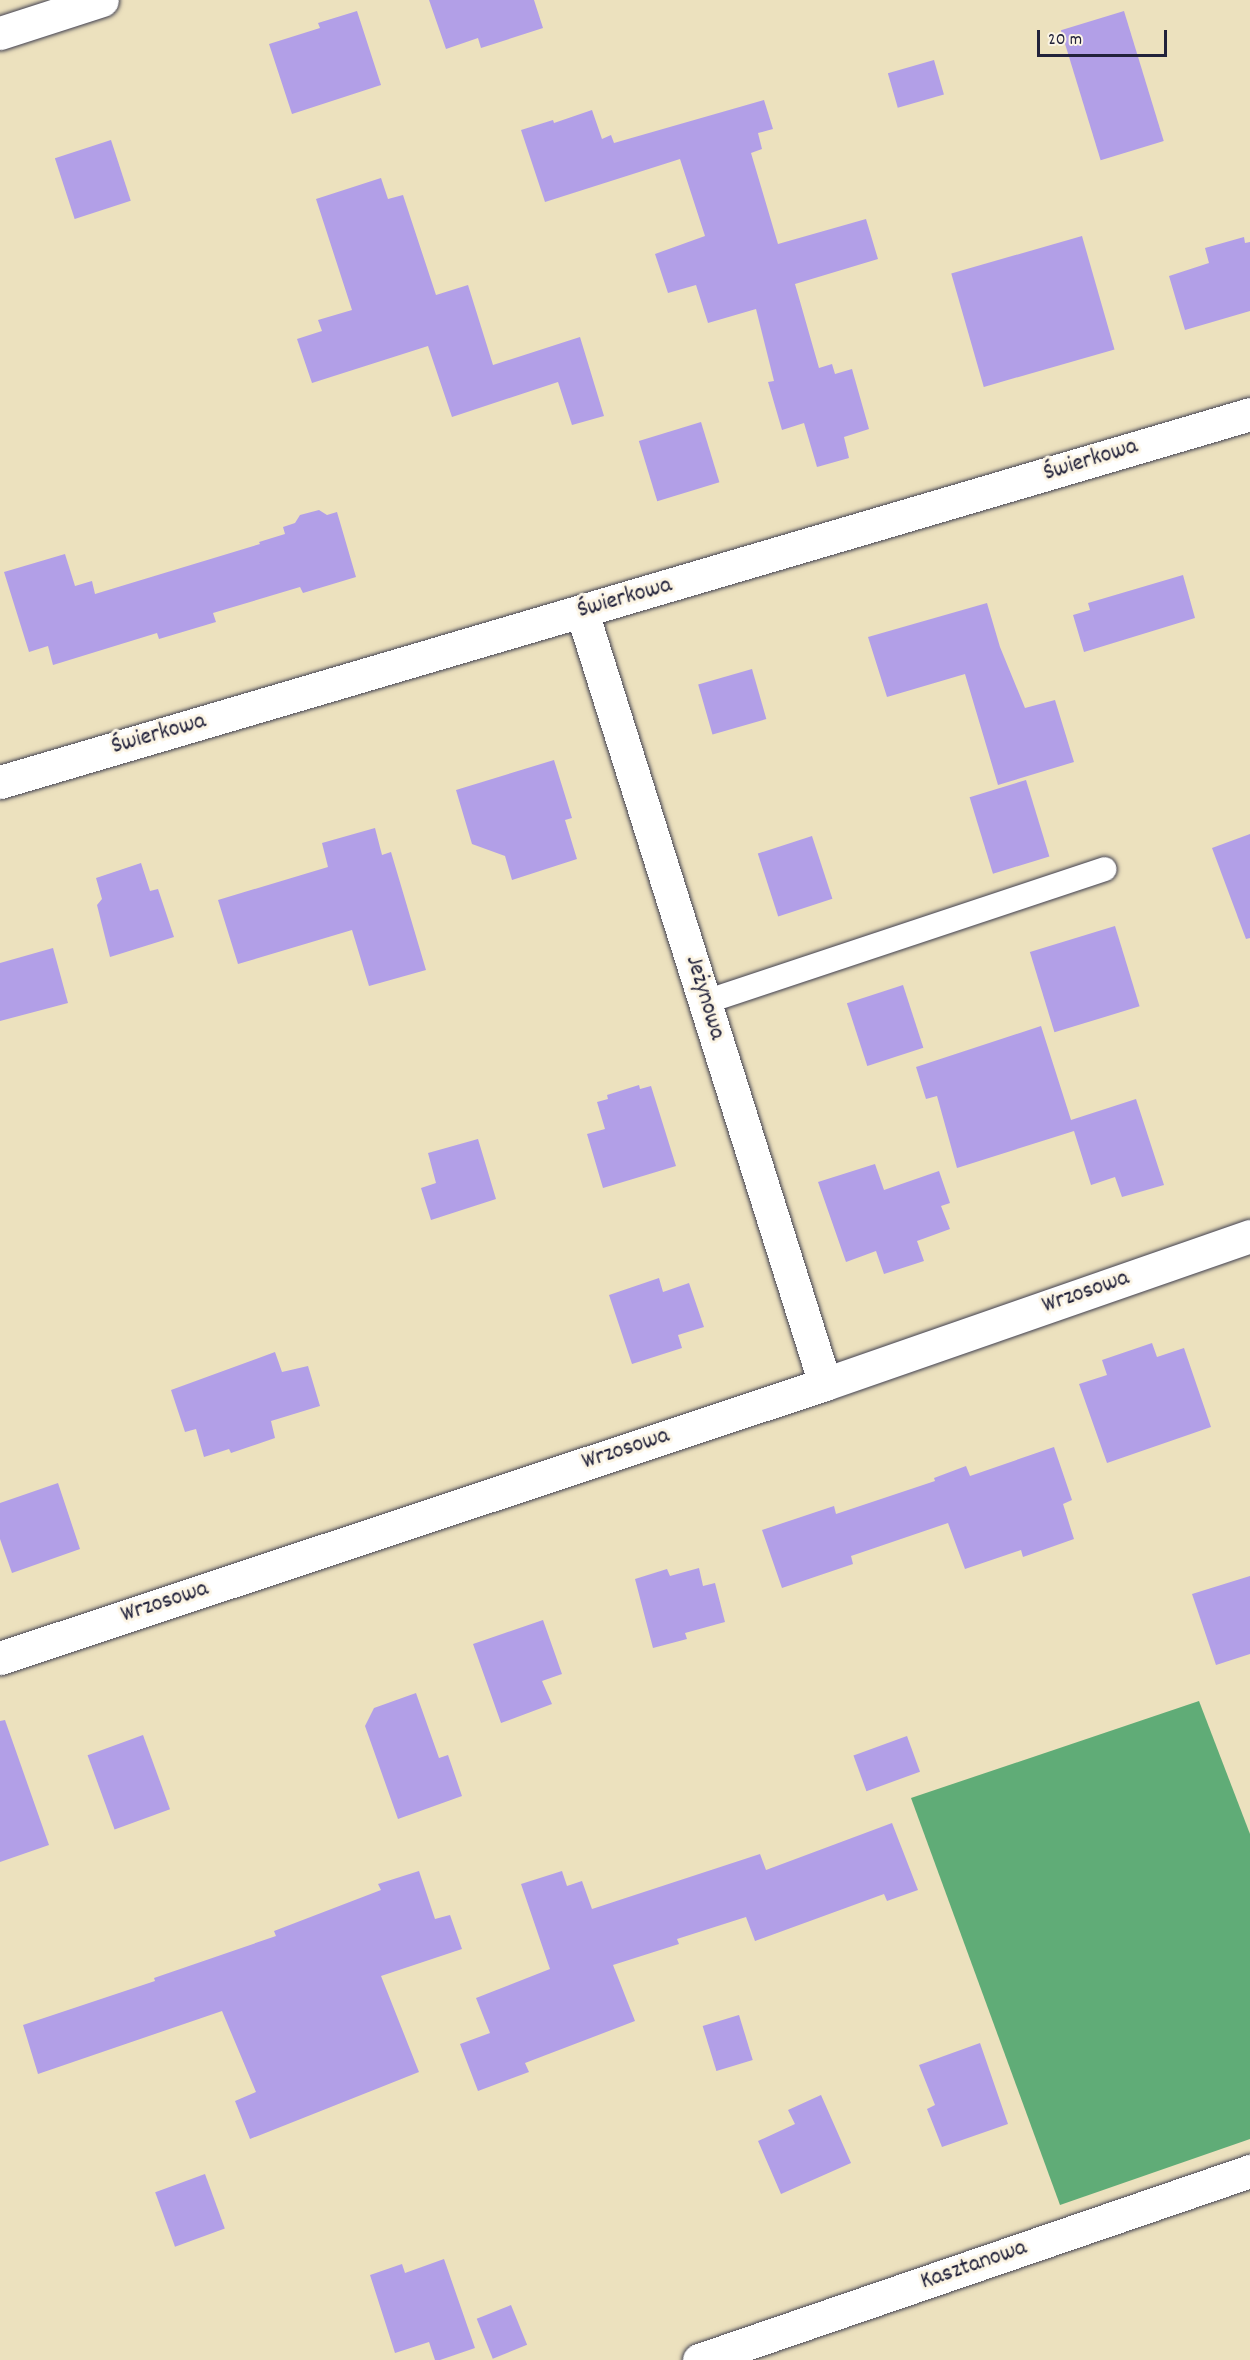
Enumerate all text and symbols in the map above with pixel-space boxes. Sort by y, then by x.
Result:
scale bar [1040,18,1170,56]
text: 20 m [1048,28,1082,53]
street label: Świerkowa [1041,433,1141,489]
street label: Świerkowa [575,572,675,626]
street label: Świerkowa [109,708,209,762]
street label: Jeżynowa [678,952,730,1044]
street label: Wrzosowa [1039,1265,1133,1321]
street label: Wrzosowa [579,1422,673,1478]
street label: Wrzosowa [118,1575,212,1631]
street label: Kasztanowa [917,2234,1031,2298]

